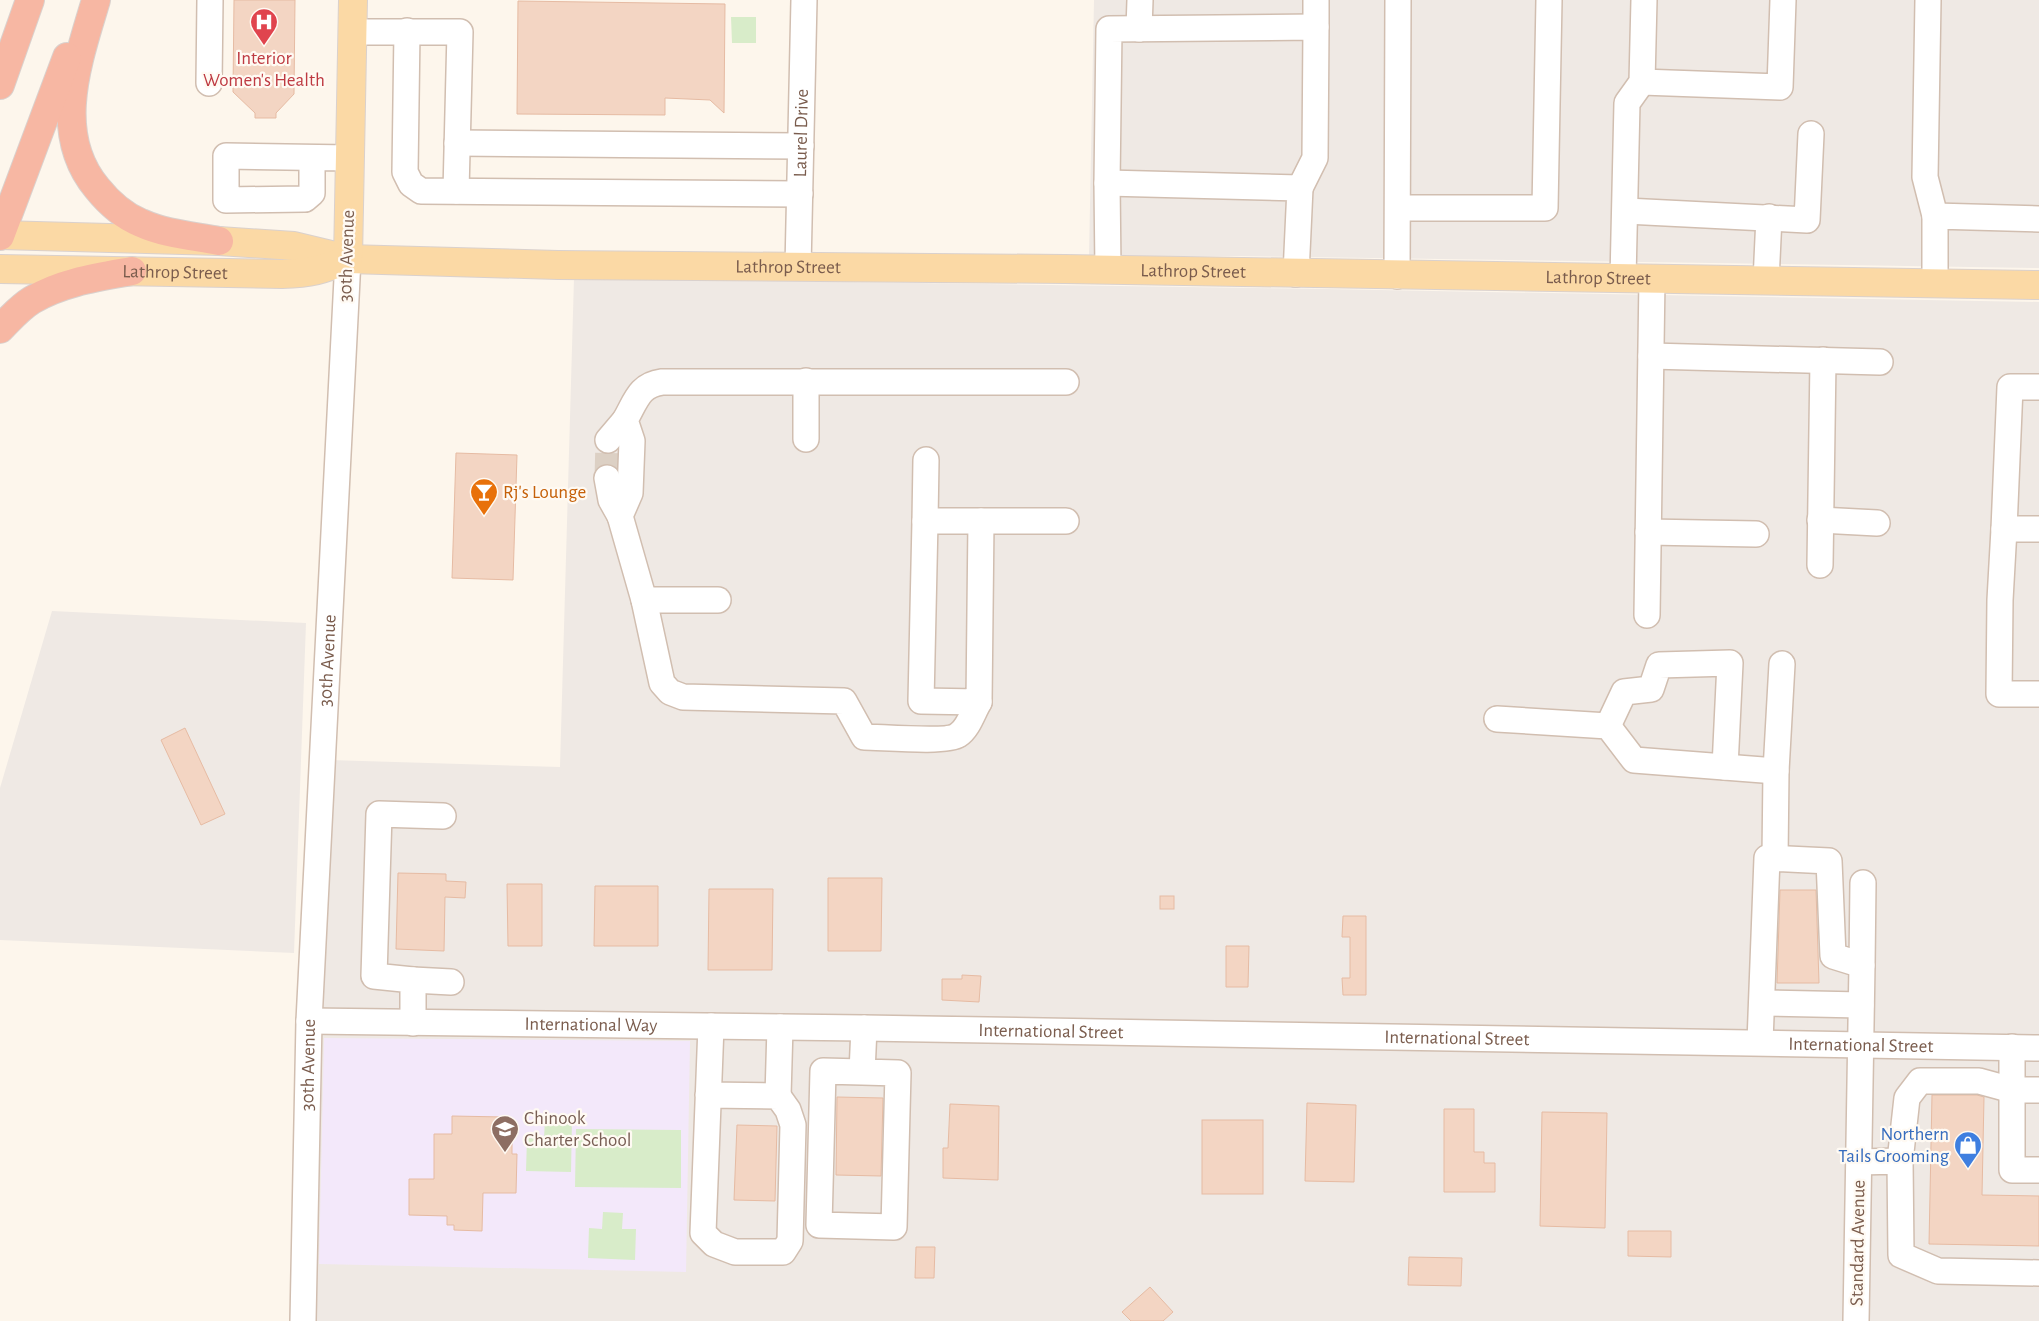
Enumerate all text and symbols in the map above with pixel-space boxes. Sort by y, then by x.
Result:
hospital icon: Interior Women's Health [249,7,279,46]
place label: Interior Women's Health [203,49,325,90]
street label: Laurel Drive [791,89,812,177]
street label: 30th Avenue [336,210,358,302]
street label: Lathrop Street [735,257,841,277]
street label: Lathrop Street [1140,261,1246,281]
street label: Lathrop Street [122,262,228,283]
street label: Lathrop Street [1545,267,1651,288]
bar icon: Rj's Lounge [469,477,499,516]
place label: Rj's Lounge [503,483,586,502]
street label: 30th Avenue [316,614,339,707]
street label: International Way [524,1014,658,1035]
street label: 30th Avenue [298,1019,319,1111]
street label: International Street [978,1020,1124,1042]
street label: International Street [1384,1027,1530,1049]
street label: International Street [1788,1034,1933,1056]
place label: Chinook Charter School [524,1109,631,1150]
school or university icon: Chinook Charter School [490,1114,520,1153]
place label: Northern Tails Grooming [1838,1125,1950,1166]
shop icon: Northern Tails Grooming [1953,1130,1983,1169]
street label: Standard Avenue [1847,1180,1869,1306]

